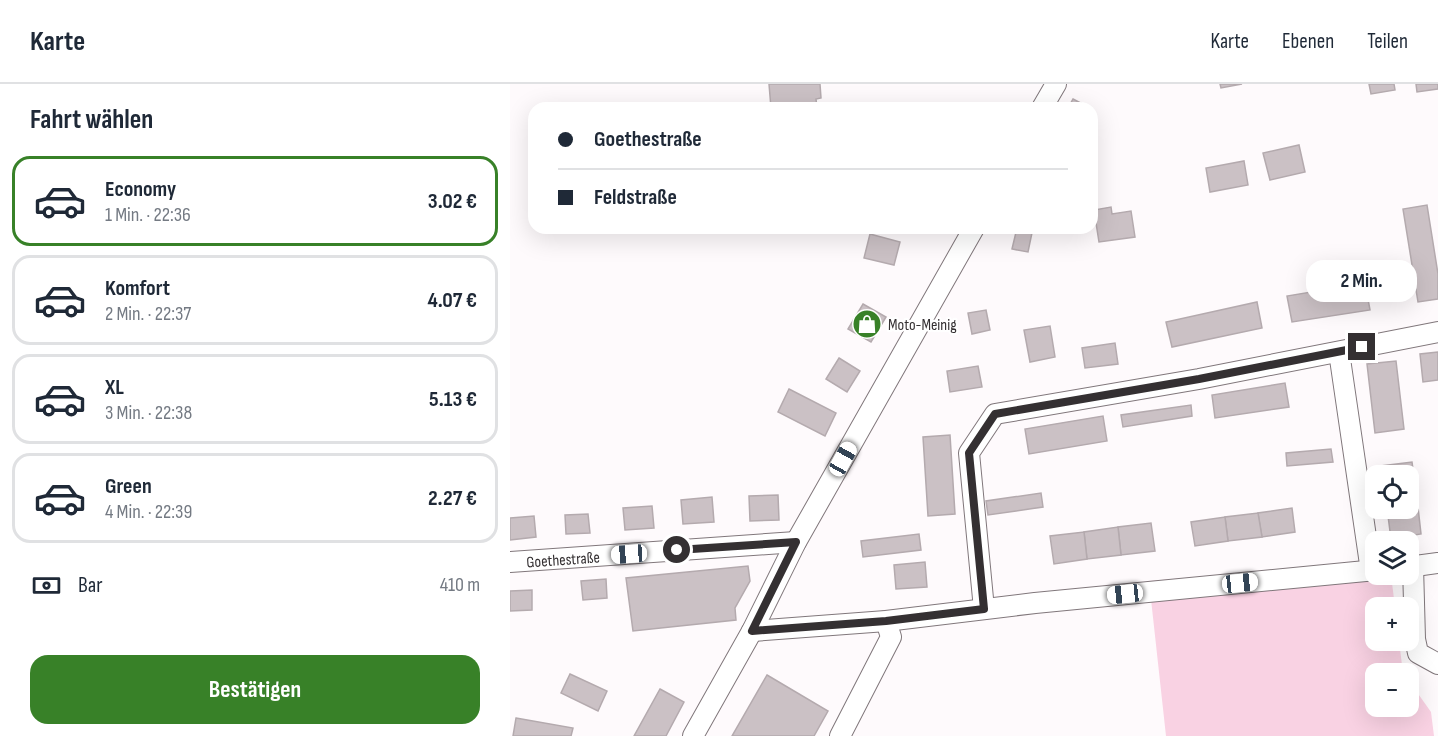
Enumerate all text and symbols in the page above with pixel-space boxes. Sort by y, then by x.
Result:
text: Karte [30,25,85,58]
text: Karte [1211,29,1249,54]
text: Ebenen [1282,29,1334,54]
text: Teilen [1367,29,1408,54]
text: Fahrt wählen [30,104,153,136]
text: Goethestraße [594,126,702,153]
icon: car [33,174,87,228]
text: Economy [105,176,176,203]
text: Feldstraße [594,184,677,211]
text: 3.02 € [428,188,477,215]
text: 1 Min. · 22:36 [105,203,191,227]
callout: 2 Min. [1306,260,1418,302]
text: 2 Min. [1340,269,1383,293]
icon: car [33,273,87,327]
text: Komfort [105,275,170,302]
text: 4.07 € [428,287,477,314]
text: 2 Min. · 22:37 [105,302,191,326]
shop icon: Moto-Meinig [851,308,883,340]
place label: Moto-Meinig [888,316,957,335]
route end [1348,333,1375,360]
icon: car [33,372,87,426]
text: XL [105,374,124,401]
text: 5.13 € [429,386,477,413]
text: 3 Min. · 22:38 [105,401,192,425]
car [826,439,860,479]
map controls [1365,465,1419,717]
button: locate [1365,465,1419,519]
icon: car [33,471,87,525]
text: Green [105,473,152,500]
text: 2.27 € [428,485,477,512]
text: 4 Min. · 22:39 [105,500,192,524]
button: layers [1365,531,1419,585]
route start [663,536,690,563]
car [610,544,648,564]
street label: Goethestraße [526,548,600,573]
icon: cash [30,569,63,602]
text: Bar [78,572,103,599]
car [1221,572,1259,594]
text: 410 m [440,573,480,597]
car [1106,583,1144,605]
button: + [1365,597,1419,651]
button: Bestätigen [30,655,480,724]
button: − [1365,663,1419,717]

